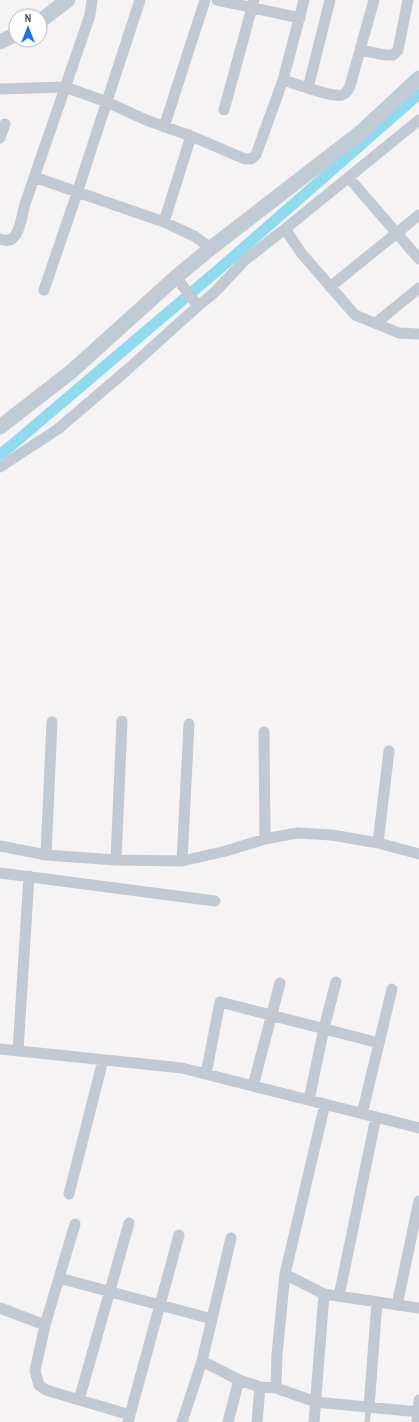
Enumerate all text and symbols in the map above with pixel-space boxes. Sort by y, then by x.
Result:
north arrow [8,8,48,48]
text: N [25,11,31,25]

